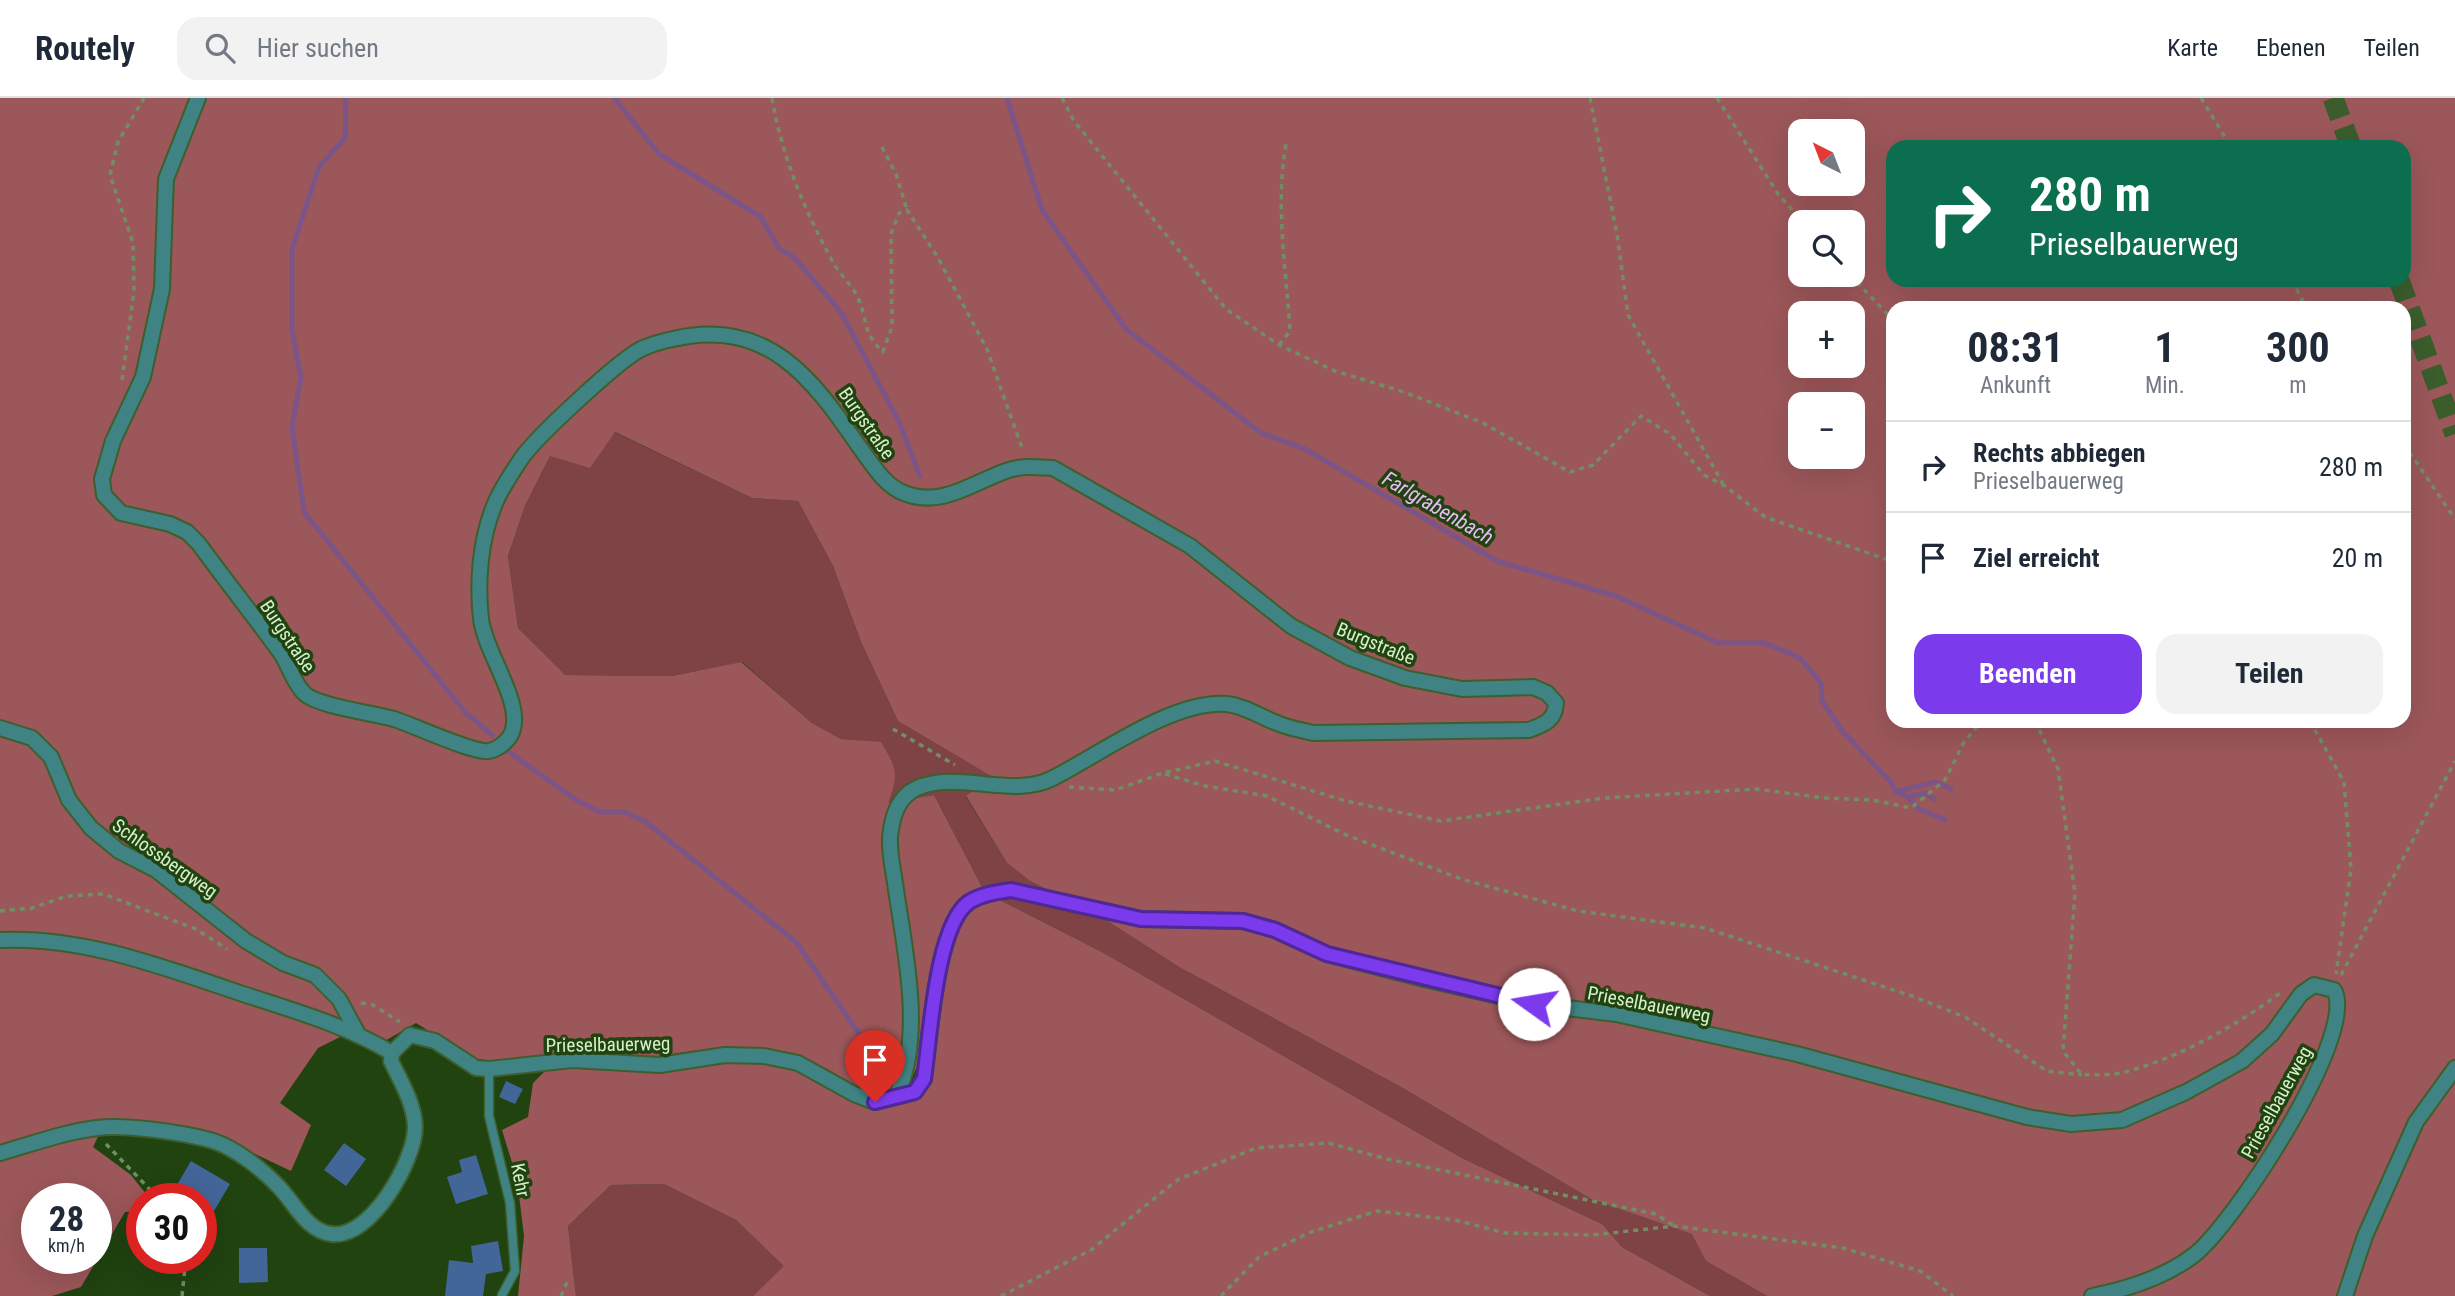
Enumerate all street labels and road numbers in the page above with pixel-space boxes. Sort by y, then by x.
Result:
street label: Burgstraße [834,383,900,464]
street label: Burgstraße [255,596,320,677]
street label: Burgstraße [1333,617,1418,670]
street label: Schlossbergweg [108,814,222,903]
street label: Prieselbauerweg [1586,981,1712,1028]
street label: Prieselbauerweg [545,1032,671,1057]
street label: Prieselbauerweg [2236,1042,2317,1162]
street label: Kehr [506,1161,535,1199]

